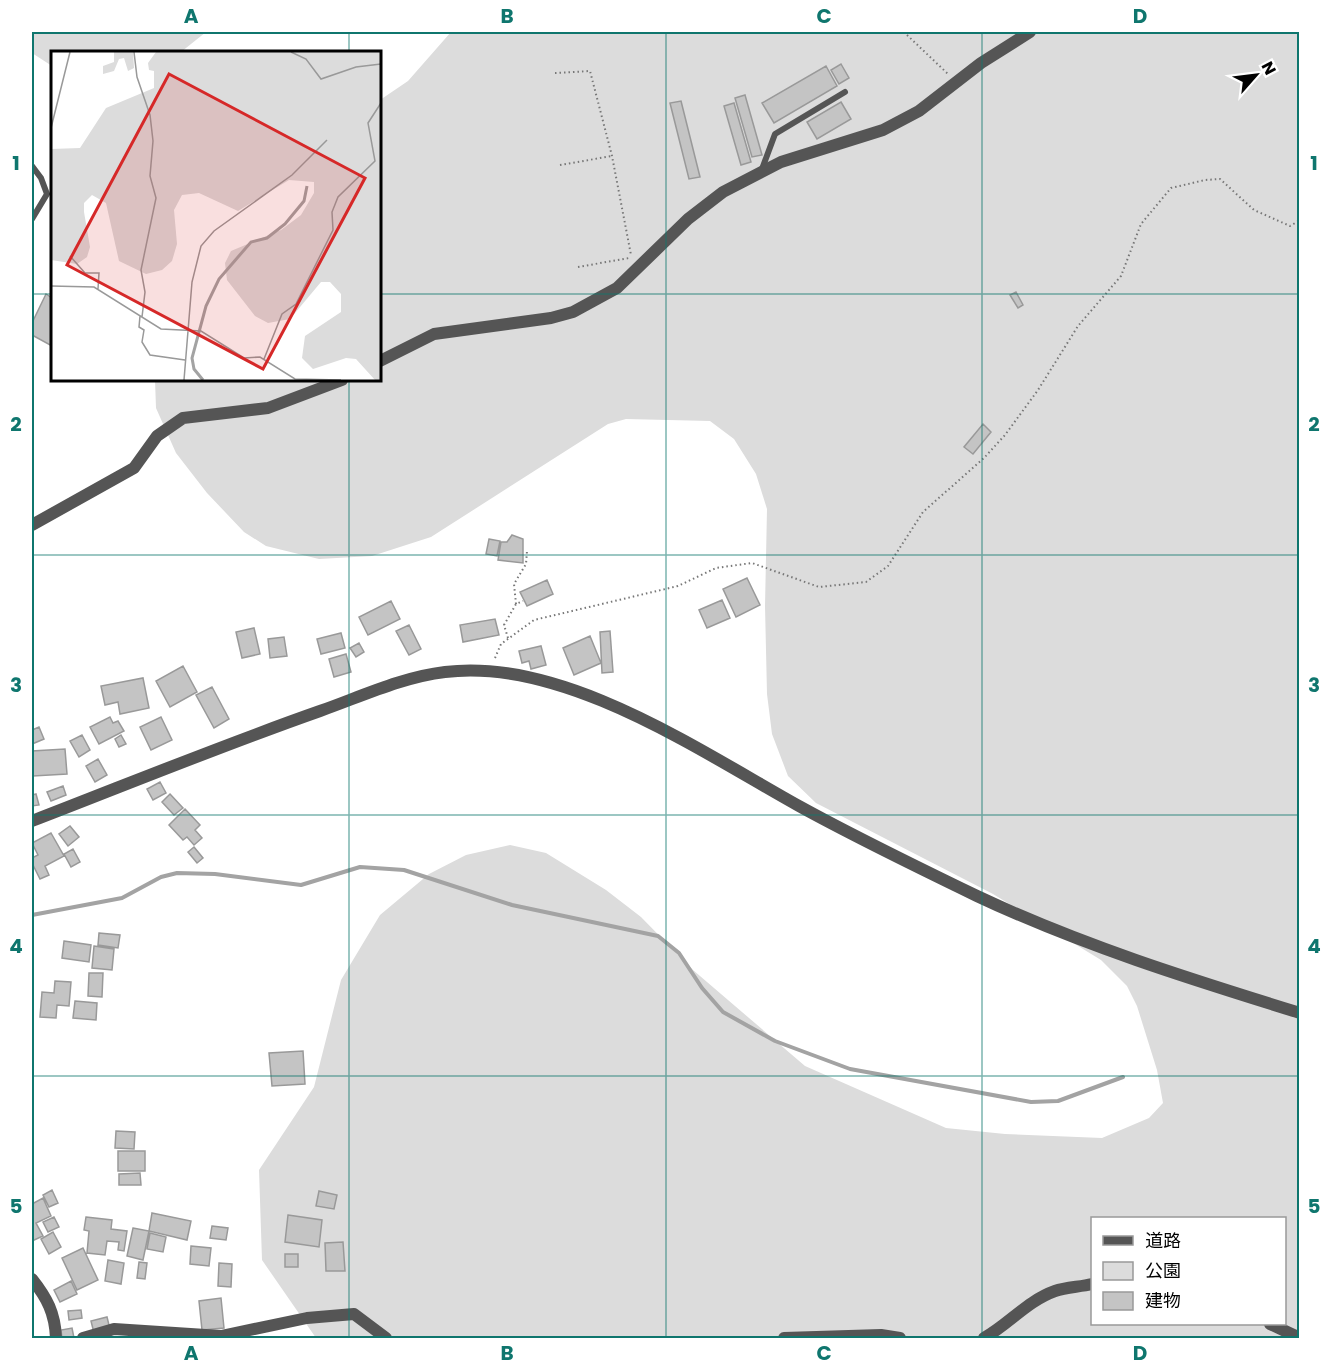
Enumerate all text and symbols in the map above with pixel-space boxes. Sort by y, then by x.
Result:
text: A [184,2,199,30]
text: B [500,2,514,30]
text: C [816,2,832,30]
text: D [1133,2,1147,30]
north arrow [1226,45,1286,105]
inset map [51,51,381,381]
text: N [1256,57,1282,79]
text: 1 [12,149,20,177]
text: 1 [1310,149,1318,177]
text: 2 [10,410,22,438]
text: 2 [1308,410,1320,438]
text: 3 [10,671,22,699]
text: 3 [1308,671,1320,699]
text: 4 [9,932,23,960]
text: 4 [1307,932,1321,960]
text: 5 [10,1192,23,1220]
text: 5 [1308,1192,1321,1220]
legend [1091,1217,1286,1325]
text: 道路 [1145,1228,1181,1253]
text: 公園 [1145,1258,1181,1283]
text: 建物 [1145,1288,1181,1313]
text: A [184,1339,199,1367]
text: B [500,1339,514,1367]
text: C [816,1339,832,1367]
text: D [1133,1339,1147,1367]

